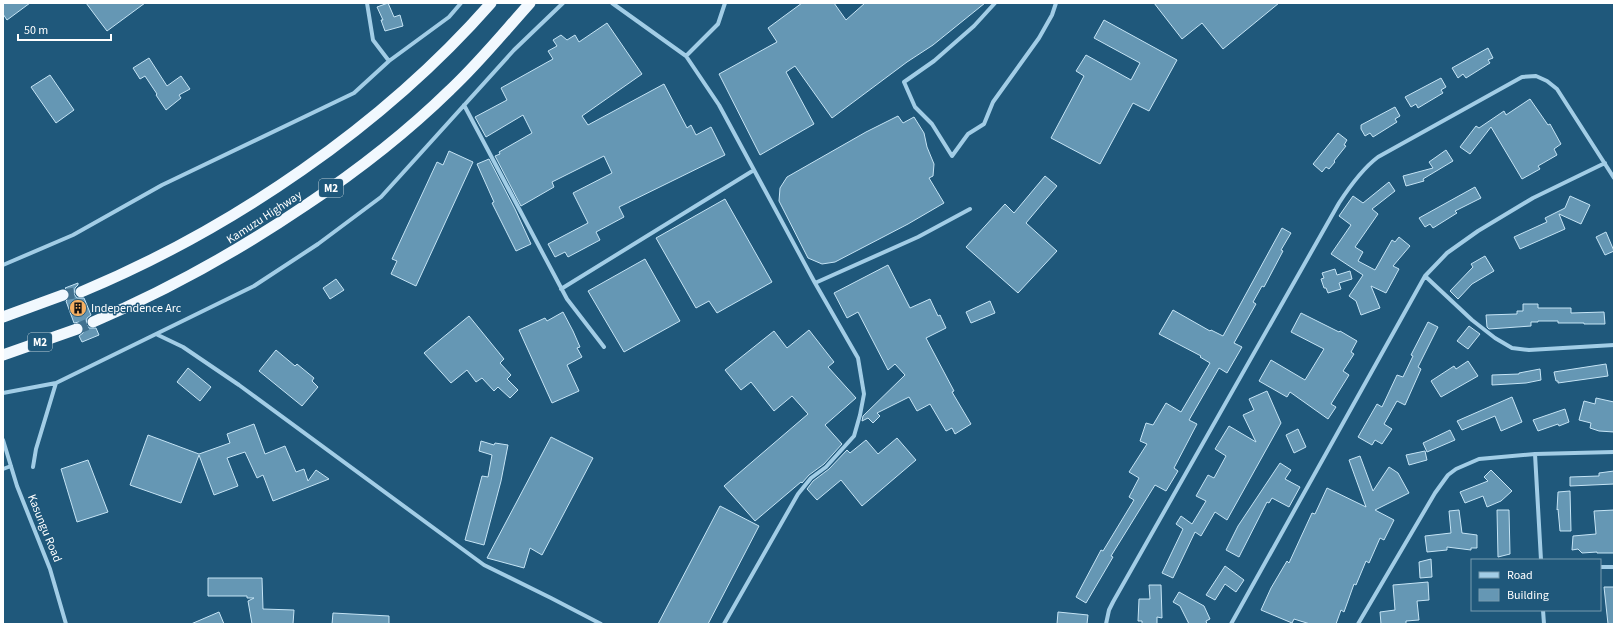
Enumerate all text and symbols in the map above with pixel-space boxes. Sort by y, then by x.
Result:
scale bar [18,16,111,42]
text: 50 m [24,22,48,39]
road number: M2 [319,179,343,197]
street label: Kamuzu Highway [223,186,306,248]
building icon: Independence Arc [68,298,88,318]
place label: Independence Arc [91,300,182,317]
road number: M2 [28,333,52,351]
street label: Kasungu Road [23,492,66,565]
legend [1471,559,1601,611]
text: Road [1507,567,1533,584]
text: Building [1507,587,1549,604]

